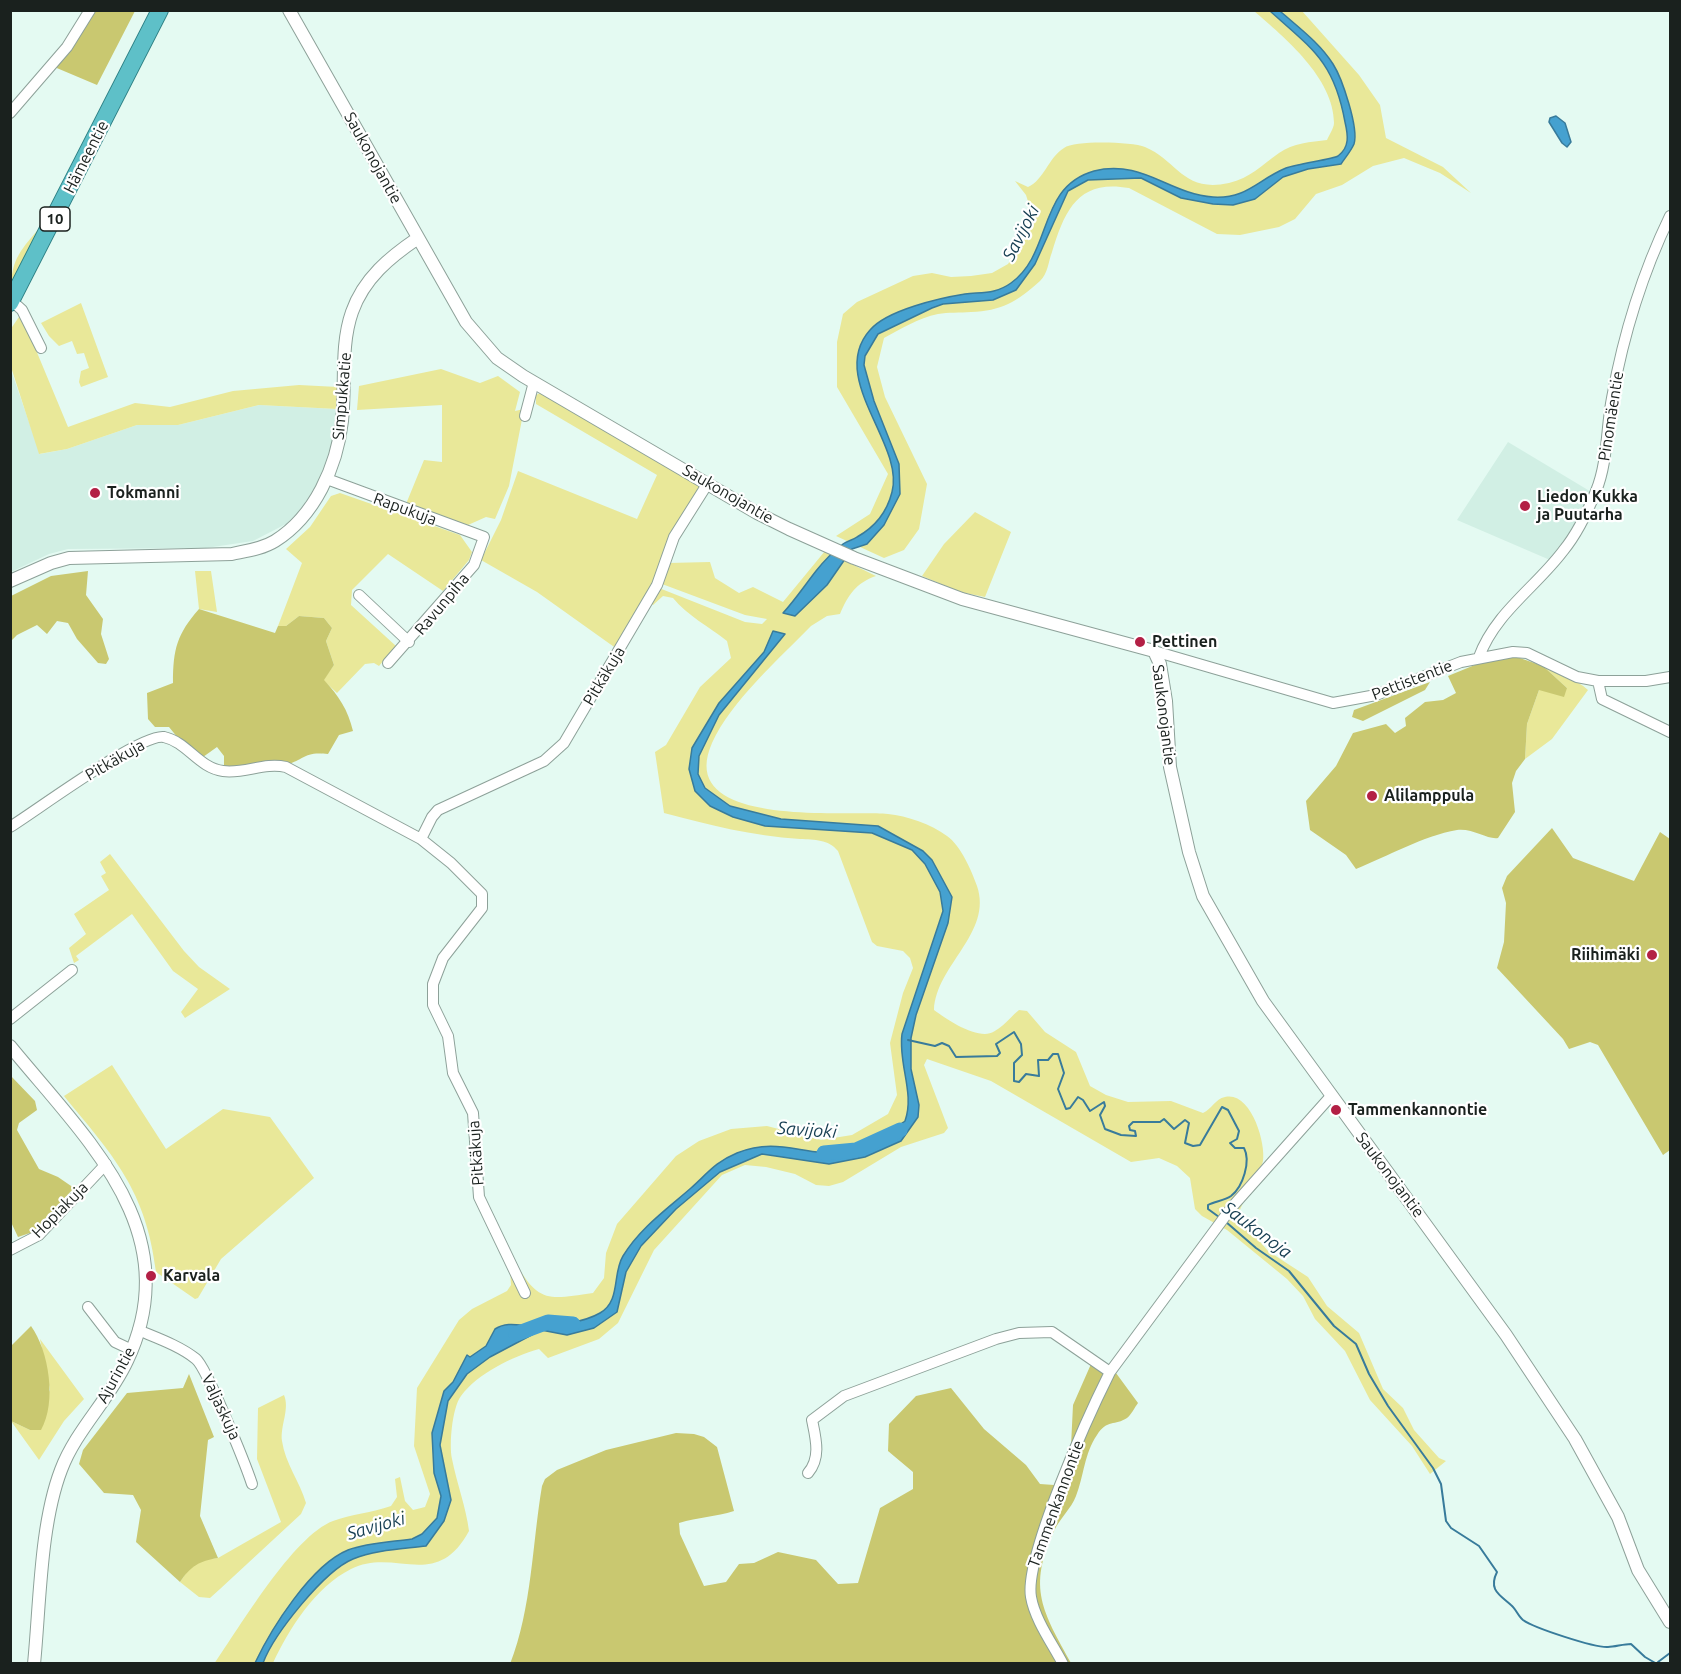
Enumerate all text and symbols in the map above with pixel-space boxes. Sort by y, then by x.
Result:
street label: Saukonojantie [340,109,406,207]
street label: Hämeentie [60,117,112,197]
water label: Savijoki [998,201,1044,265]
road number: 10 [40,207,70,231]
street label: Simpukkatie [329,351,355,441]
street label: Pinomäentie [1594,370,1628,462]
street label: Saukonojantie [679,460,777,528]
place label: Tokmanni [107,483,180,503]
marker: Tokmanni [88,486,102,500]
place label: Liedon Kukka ja Puutarha [1537,487,1638,525]
street label: Rapukuja [371,489,439,529]
marker: Liedon Kukka ja Puutarha [1518,499,1532,513]
street label: Ravunpiha [411,569,473,639]
place label: Pettinen [1152,632,1217,652]
marker: Pettinen [1133,635,1147,649]
street label: Pitkäkuja [579,643,629,709]
street label: Pettistentie [1369,656,1455,704]
street label: Saukonojantie [1148,663,1180,767]
street label: Pitkäkuja [82,735,148,785]
place label: Alilamppula [1384,786,1474,806]
marker: Alilamppula [1365,789,1379,803]
place label: Riihimäki [1571,945,1640,965]
marker: Riihimäki [1645,948,1659,962]
place label: Tammenkannontie [1348,1100,1487,1120]
marker: Tammenkannontie [1329,1103,1343,1117]
water label: Savijoki [776,1117,838,1143]
street label: Pitkäkuja [464,1120,488,1186]
street label: Saukonojantie [1352,1129,1428,1221]
street label: Hopiakuja [28,1178,92,1242]
water label: Saukonoja [1218,1197,1296,1263]
place label: Karvala [163,1266,220,1286]
marker: Karvala [144,1269,158,1283]
street label: Ajurintie [93,1343,139,1407]
street label: Valjaskuja [197,1371,245,1443]
street label: Tammenkannontie [1024,1438,1088,1570]
water label: Savijoki [344,1507,408,1545]

